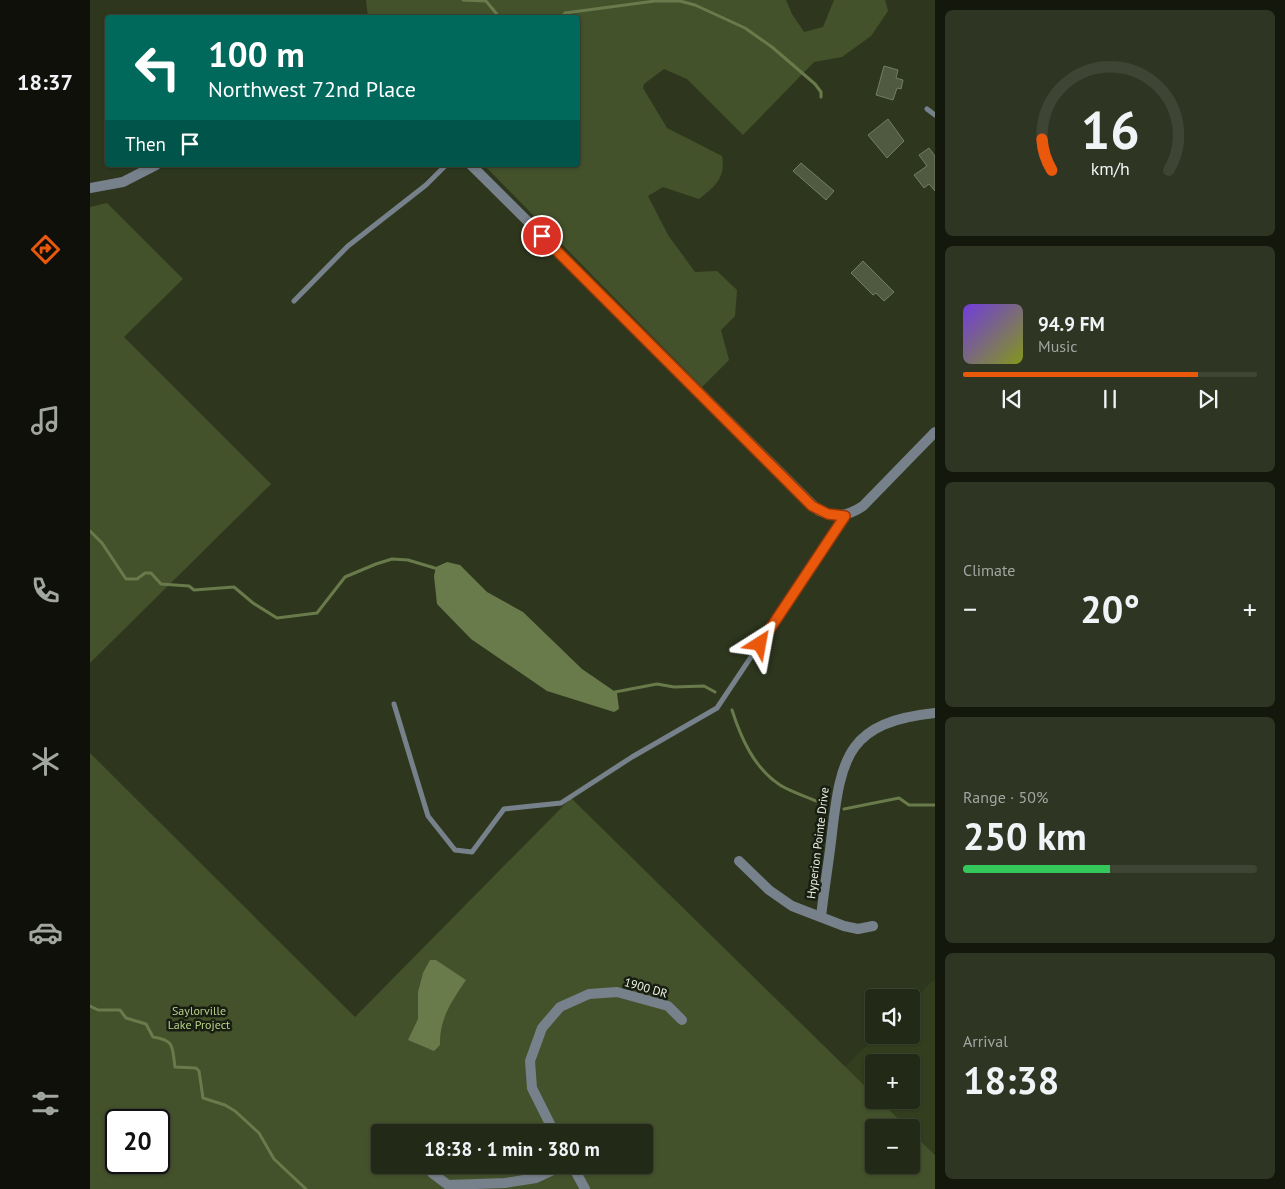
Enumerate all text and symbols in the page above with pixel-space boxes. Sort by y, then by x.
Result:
text: 100 m [208,31,305,77]
icon: left [125,35,190,100]
text: 18:37 [17,68,73,96]
text: Northwest 72nd Place [208,75,416,103]
text: 16 [1081,96,1139,163]
icon: arrive [176,130,204,158]
text: Then [125,132,166,156]
text: km/h [1090,157,1130,180]
pin [521,215,563,257]
icon: arrive [528,222,556,250]
icon: directions [28,232,63,267]
text: 94.9 FM [1038,312,1105,336]
text: Music [1038,336,1078,356]
icon: previous [998,385,1026,413]
icon: pause [1096,385,1124,413]
icon: next [1194,385,1222,413]
icon: music [28,403,63,438]
text: Climate [963,560,1015,580]
icon: phone [28,573,63,608]
text: 20° [1080,584,1140,633]
text: − [963,590,977,627]
text: + [1243,590,1257,627]
position arrow [733,617,785,669]
icon: climate [28,744,63,779]
street label: Hyperion Pointe Drive [803,786,832,900]
text: Range · 50% [963,787,1048,807]
text: 250 km [963,811,1087,860]
icon: car [28,915,63,950]
street label: 1900 DR [623,974,670,1001]
map controls [865,989,920,1174]
button: sound [865,989,920,1044]
park label: Saylorville Lake Project [168,1003,230,1032]
text: Arrival [963,1031,1008,1051]
button: + [865,1054,920,1109]
text: 18:38 [963,1055,1059,1104]
icon: filters [28,1086,63,1121]
speed limit sign: 20 [105,1109,170,1174]
button: − [865,1119,920,1174]
text: 18:38 · 1 min · 380 m [424,1137,600,1161]

